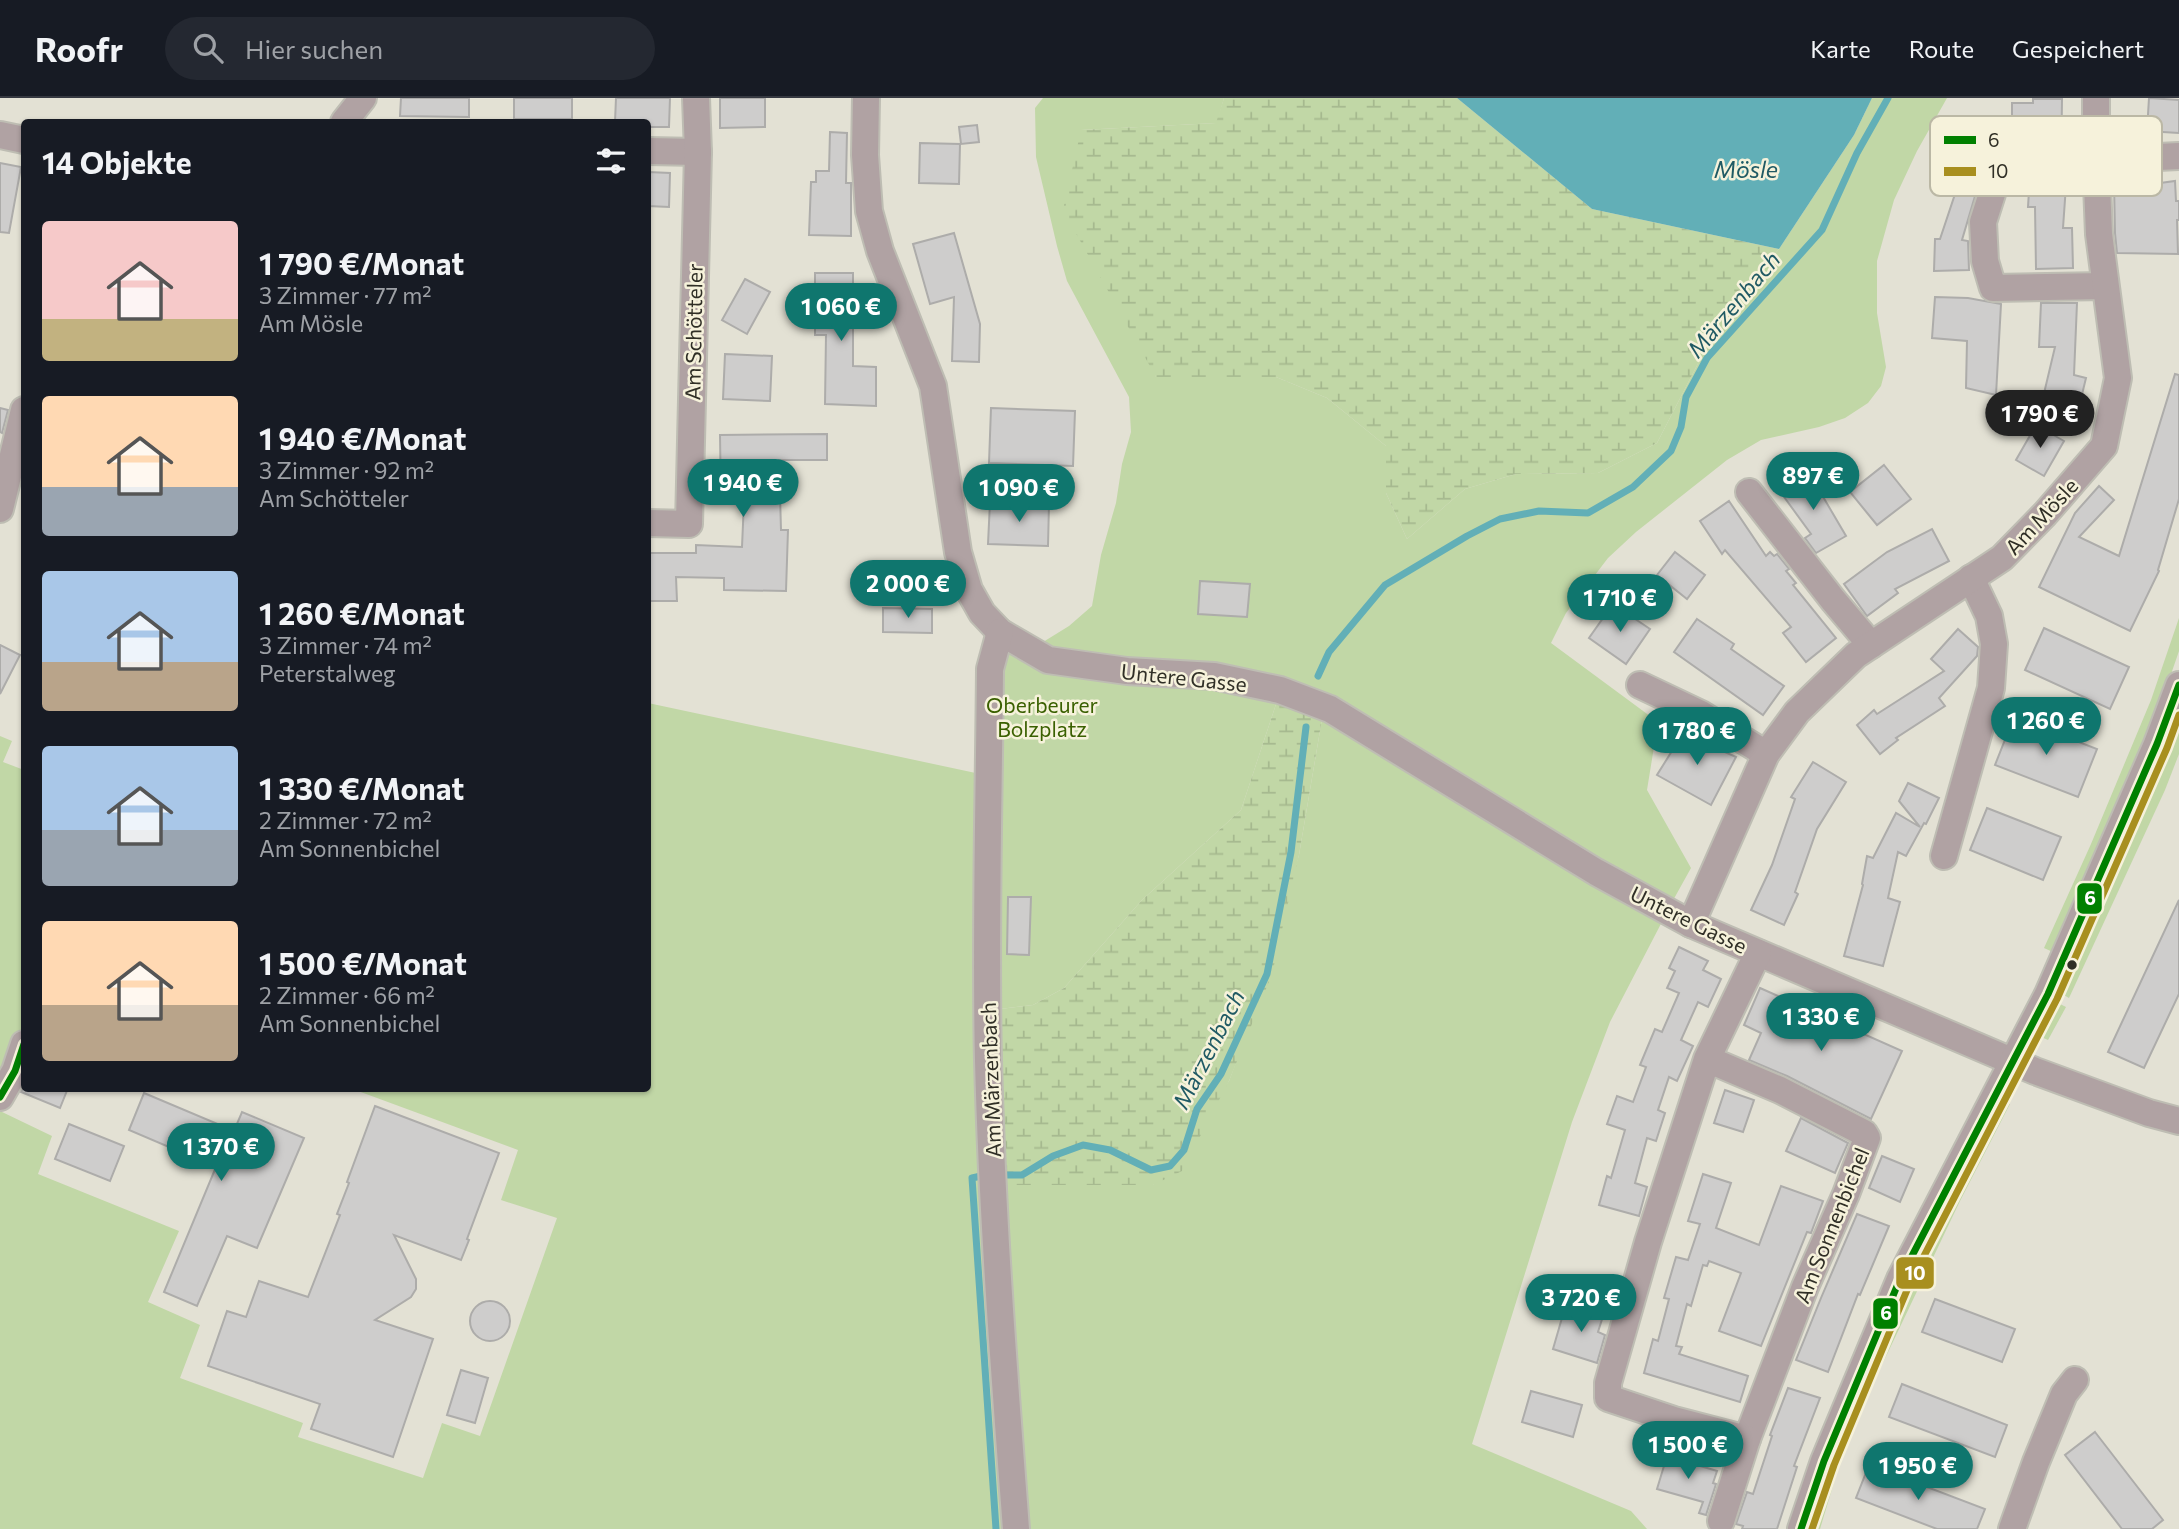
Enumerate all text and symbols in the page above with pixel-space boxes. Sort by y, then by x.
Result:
search box [165,17,655,80]
text: Roofr [35,28,123,69]
icon: search [189,29,227,67]
text: Hier suchen [245,33,383,64]
text: Karte [1810,34,1871,63]
text: Route [1909,34,1974,63]
text: Gespeichert [2012,34,2144,63]
legend [1930,116,2162,196]
text: 6 [1988,128,2000,151]
icon: filters [592,142,630,180]
text: 14 Objekte [42,143,192,180]
water label: Mösle [1714,155,1778,183]
text: 10 [1988,159,2009,182]
text: 1 790 €/Monat [259,244,464,281]
water label: Märzenbach [1681,245,1785,363]
icon: home [98,249,182,333]
street label: Am Schötteler [679,263,707,401]
text: 3 Zimmer · 77 m² [259,281,432,309]
pin: 1 060 € [776,284,906,343]
text: 1 060 € [801,292,881,320]
text: Am Mösle [259,309,363,337]
pin: 1 790 € [1975,390,2105,450]
text: 1 790 € [2001,399,2079,427]
text: 1 940 €/Monat [259,419,466,456]
icon: home [98,424,182,508]
pin: 897 € [1764,452,1862,512]
text: 3 Zimmer · 92 m² [259,456,434,484]
pin: 1 940 € [678,460,808,519]
text: 897 € [1782,461,1844,489]
pin: 1 090 € [954,464,1084,524]
text: 1 940 € [704,468,782,496]
text: 1 090 € [979,473,1059,501]
street label: Am Mösle [1999,473,2083,559]
text: Am Schötteler [259,484,409,512]
pin: 2 000 € [843,560,973,620]
text: 2 000 € [866,569,950,597]
pin: 1 710 € [1555,574,1685,634]
text: 1 710 € [1583,583,1657,611]
text: 1 260 €/Monat [259,594,465,631]
icon: home [98,599,182,683]
text: 3 Zimmer · 74 m² [259,631,432,659]
street label: Untere Gasse [1120,658,1248,696]
text: Peterstalweg [259,659,396,687]
park label: Oberbeurer Bolzplatz [986,692,1098,741]
pin: 1 260 € [1981,698,2111,757]
text: 1 260 € [2007,706,2085,734]
pin: 1 780 € [1632,708,1762,767]
text: 1 780 € [1658,716,1736,744]
text: 1 330 €/Monat [259,769,464,806]
icon: home [98,774,182,858]
text: 2 Zimmer · 72 m² [259,806,432,834]
text: Am Sonnenbichel [259,834,440,862]
street label: Untere Gasse [1627,880,1751,958]
line badge: 6 [2076,882,2103,915]
text: 6 [2084,886,2096,909]
text: 1 500 €/Monat [259,944,467,981]
icon: home [98,949,182,1033]
unlabelled marker [2065,958,2079,972]
text: 2 Zimmer · 66 m² [259,981,435,1009]
water label: Märzenbach [1166,985,1250,1113]
pin: 1 330 € [1756,993,1886,1053]
street label: Am Märzenbach [975,1002,1005,1158]
text: 1 330 € [1782,1002,1860,1030]
text: Am Sonnenbichel [259,1009,440,1037]
pin: 1 370 € [156,1124,286,1183]
text: 1 370 € [183,1132,259,1160]
street label: Am Sonnenbichel [1788,1144,1874,1306]
line badge: 10 [1895,1256,1935,1290]
text: 10 [1904,1261,1926,1284]
pin: 3 720 € [1516,1274,1646,1334]
text: 3 720 € [1541,1283,1621,1311]
line badge: 6 [1872,1297,1899,1330]
text: 6 [1880,1301,1892,1324]
pin: 1 500 € [1623,1422,1753,1481]
text: 1 500 € [1648,1430,1728,1458]
pin: 1 950 € [1853,1442,1983,1502]
text: 1 950 € [1879,1451,1957,1479]

